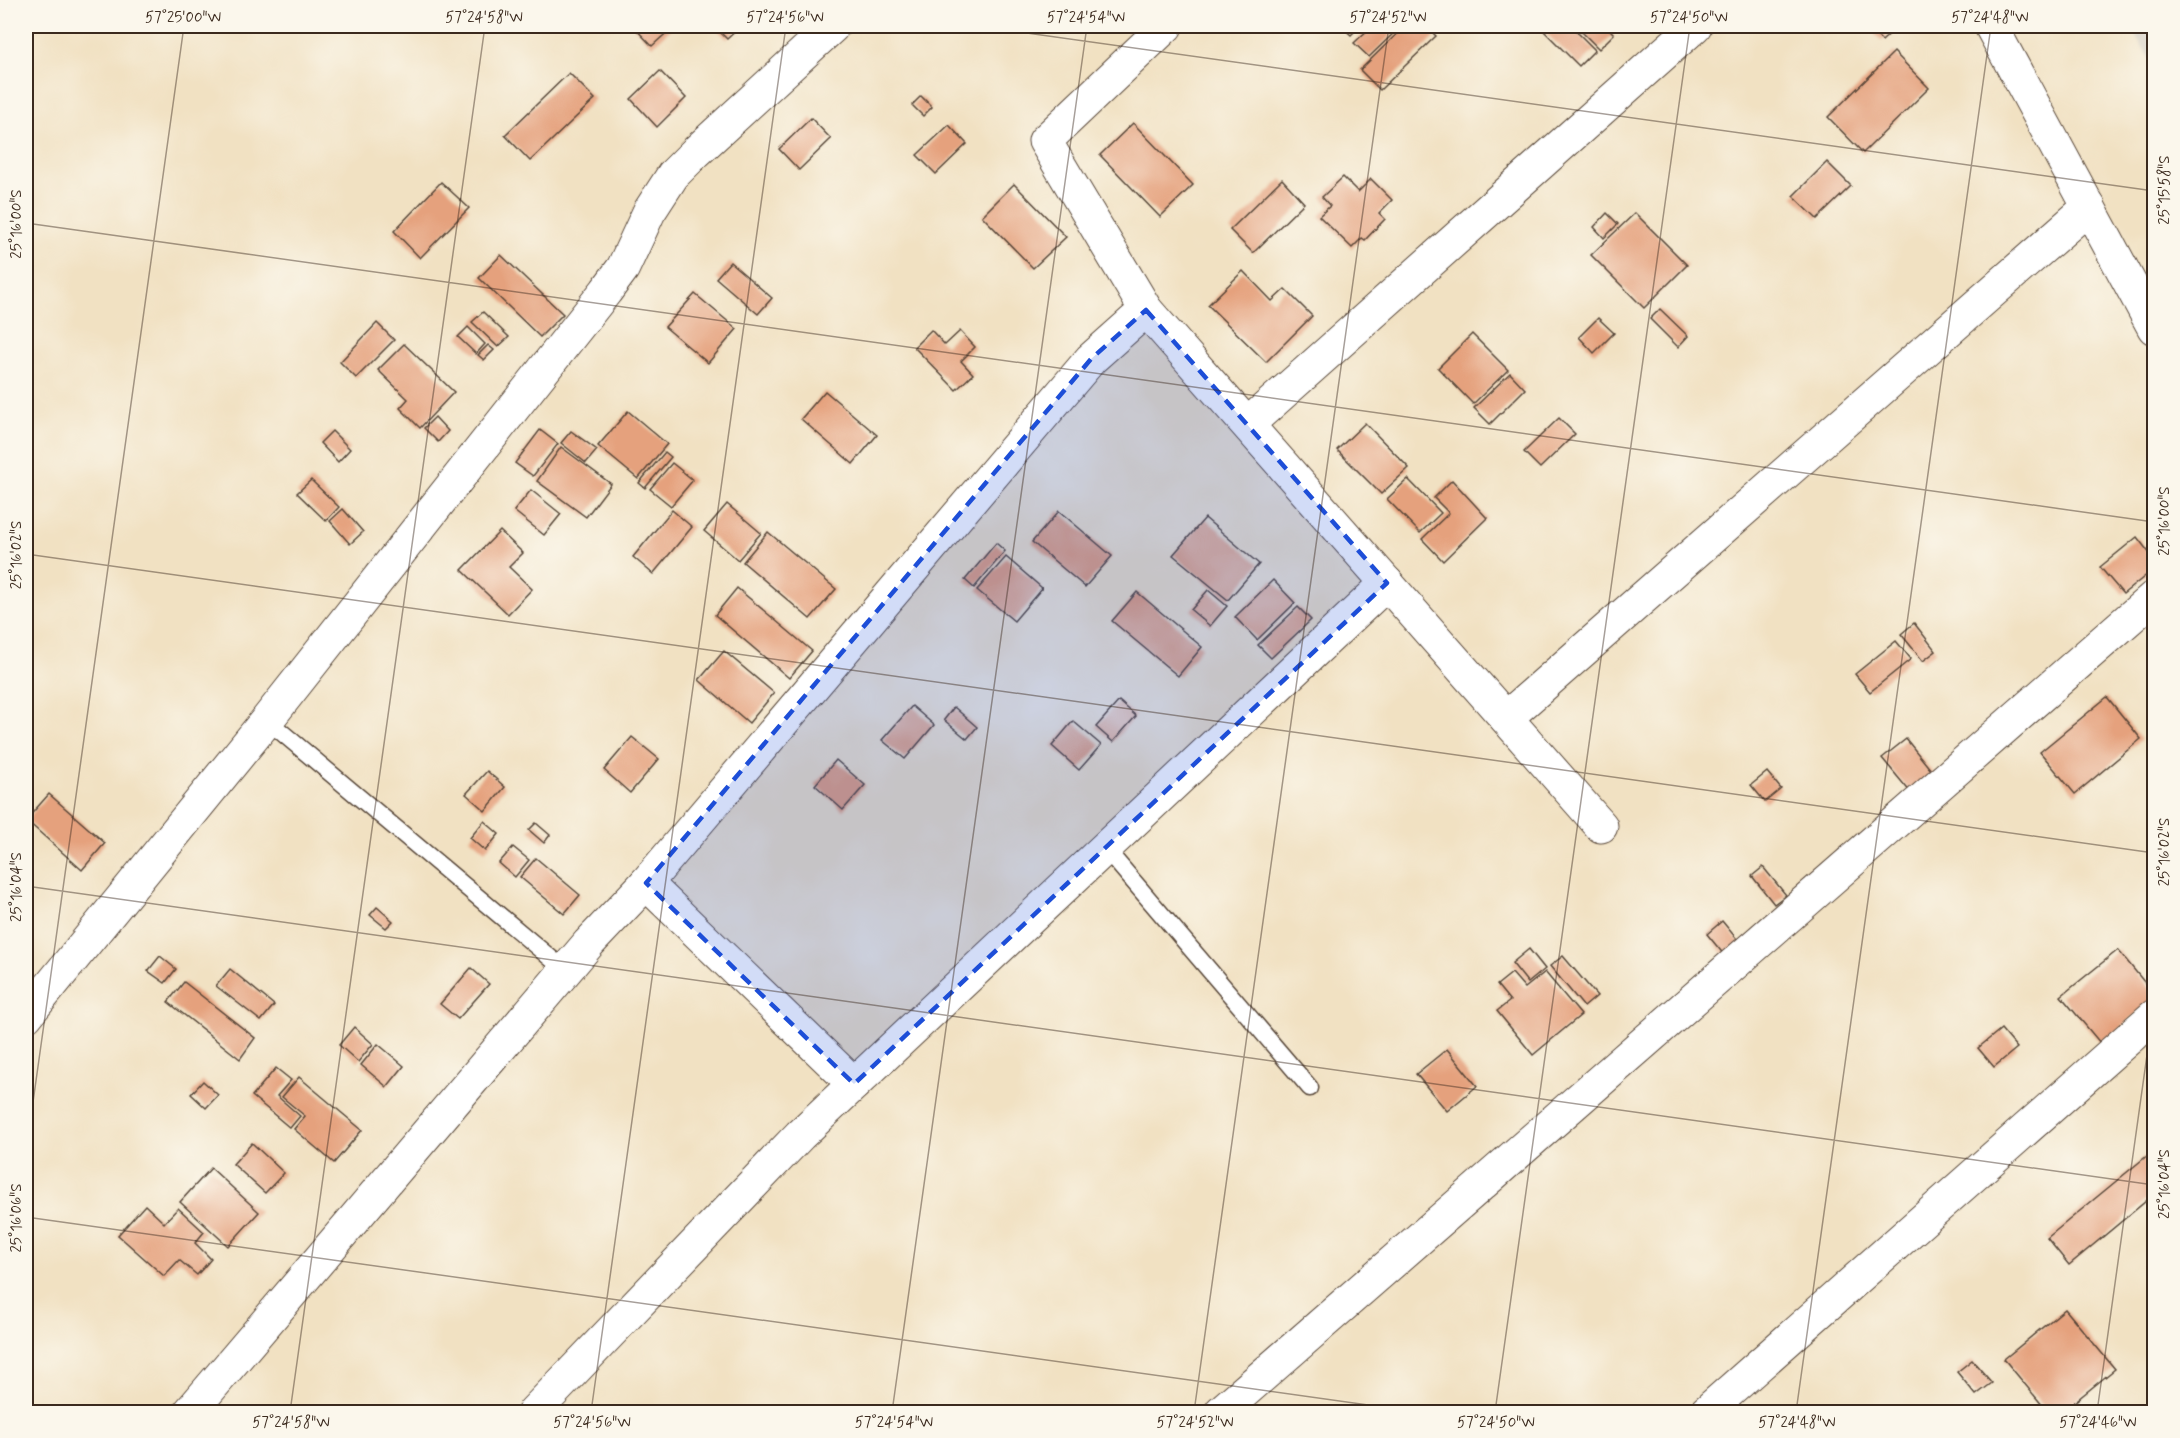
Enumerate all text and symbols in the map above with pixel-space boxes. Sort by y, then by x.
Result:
text: 57°25'00"W [145,8,221,28]
text: 57°24'58"W [445,8,523,28]
text: 57°24'56"W [746,8,824,28]
text: 57°24'54"W [1047,8,1125,28]
text: 57°24'52"W [1349,8,1427,28]
text: 57°24'50"W [1650,8,1728,28]
text: 57°24'48"W [1951,8,2029,28]
text: 25°15'58"S [2155,155,2175,225]
text: 25°16'00"S [7,189,27,259]
text: 25°16'00"S [2155,486,2175,556]
text: 25°16'02"S [7,521,27,589]
text: 25°16'02"S [2155,818,2175,886]
text: 25°16'04"S [7,852,27,922]
text: 25°16'04"S [2155,1149,2175,1219]
text: 25°16'06"S [7,1183,27,1253]
text: 57°24'58"W [252,1413,330,1433]
text: 57°24'56"W [553,1413,631,1433]
text: 57°24'54"W [855,1413,933,1433]
text: 57°24'52"W [1156,1413,1234,1433]
text: 57°24'50"W [1457,1413,1535,1433]
text: 57°24'48"W [1758,1413,1836,1433]
text: 57°24'46"W [2059,1413,2137,1433]

